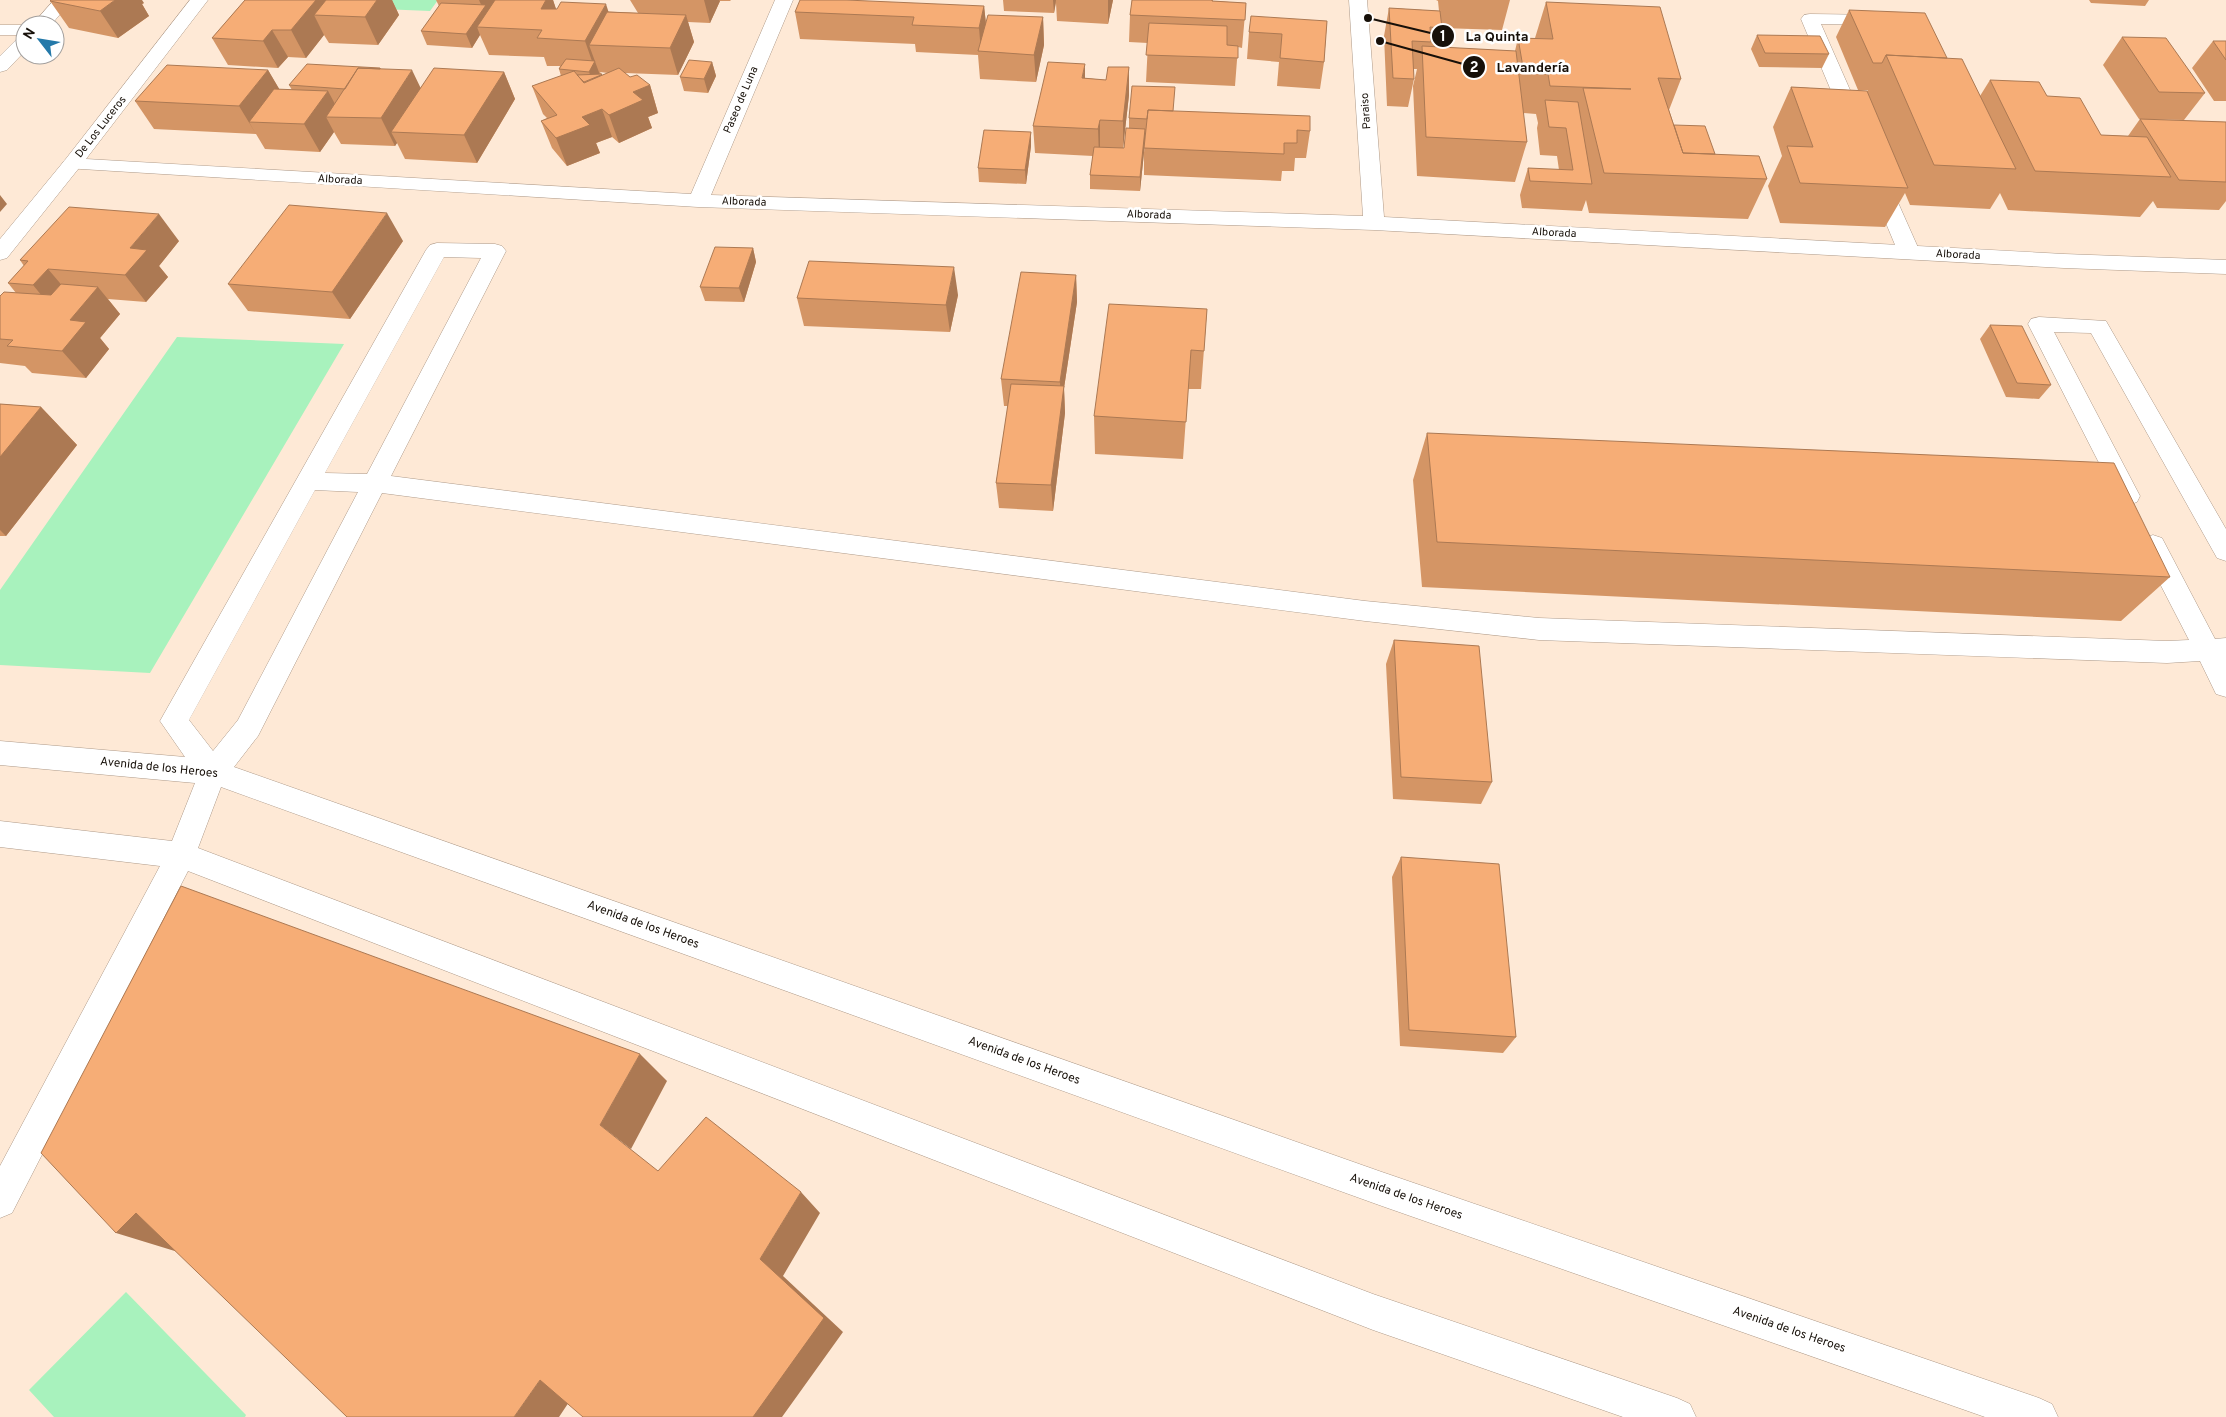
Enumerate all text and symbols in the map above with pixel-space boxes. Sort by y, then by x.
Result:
north arrow [15,15,65,65]
callout: La Quinta [1430,22,1538,51]
text: N [20,25,40,43]
text: 1 [1440,28,1446,47]
text: La Quinta [1466,29,1528,46]
callout: Lavandería [1462,53,1579,82]
text: 2 [1469,59,1479,78]
text: Lavandería [1497,60,1569,77]
street label: Paseo de Luna [721,64,761,136]
street label: Paraiso [1358,92,1374,130]
street label: De Los Luceros [72,93,130,161]
street label: Alborada [317,172,363,188]
street label: Alborada [721,194,767,210]
street label: Alborada [1126,207,1172,223]
street label: Alborada [1531,225,1577,241]
street label: Alborada [1935,247,1981,263]
street label: Avenida de los Heroes [99,754,219,782]
street label: Avenida de los Heroes [585,897,701,953]
street label: Avenida de los Heroes [966,1033,1082,1089]
street label: Avenida de los Heroes [1347,1170,1465,1224]
street label: Avenida de los Heroes [1730,1303,1848,1357]

